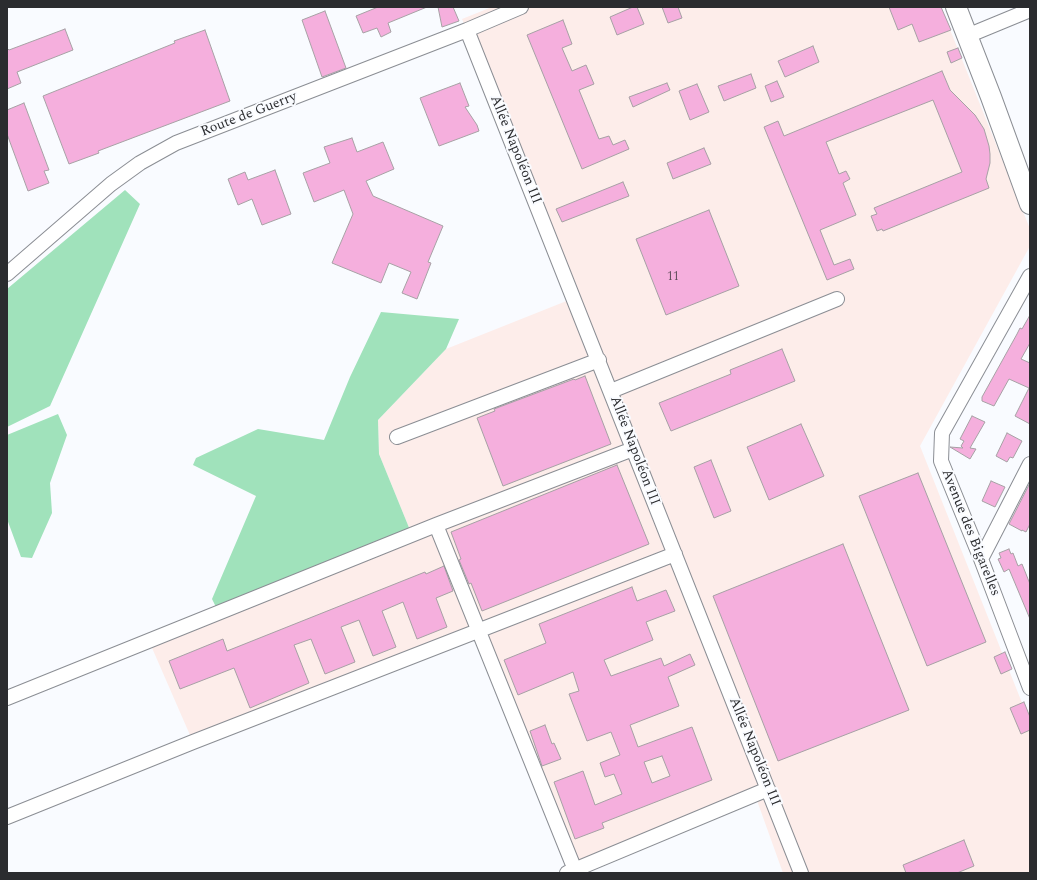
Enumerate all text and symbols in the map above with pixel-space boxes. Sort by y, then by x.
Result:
street label: Route de Guerry [199,89,299,141]
street label: Allée Napoléon III [486,93,544,207]
house number: 11 [667,271,679,285]
street label: Allée Napoléon III [605,394,663,508]
street label: Avenue des Bigarelles [937,467,1003,599]
street label: Allée Napoléon III [725,695,783,809]

